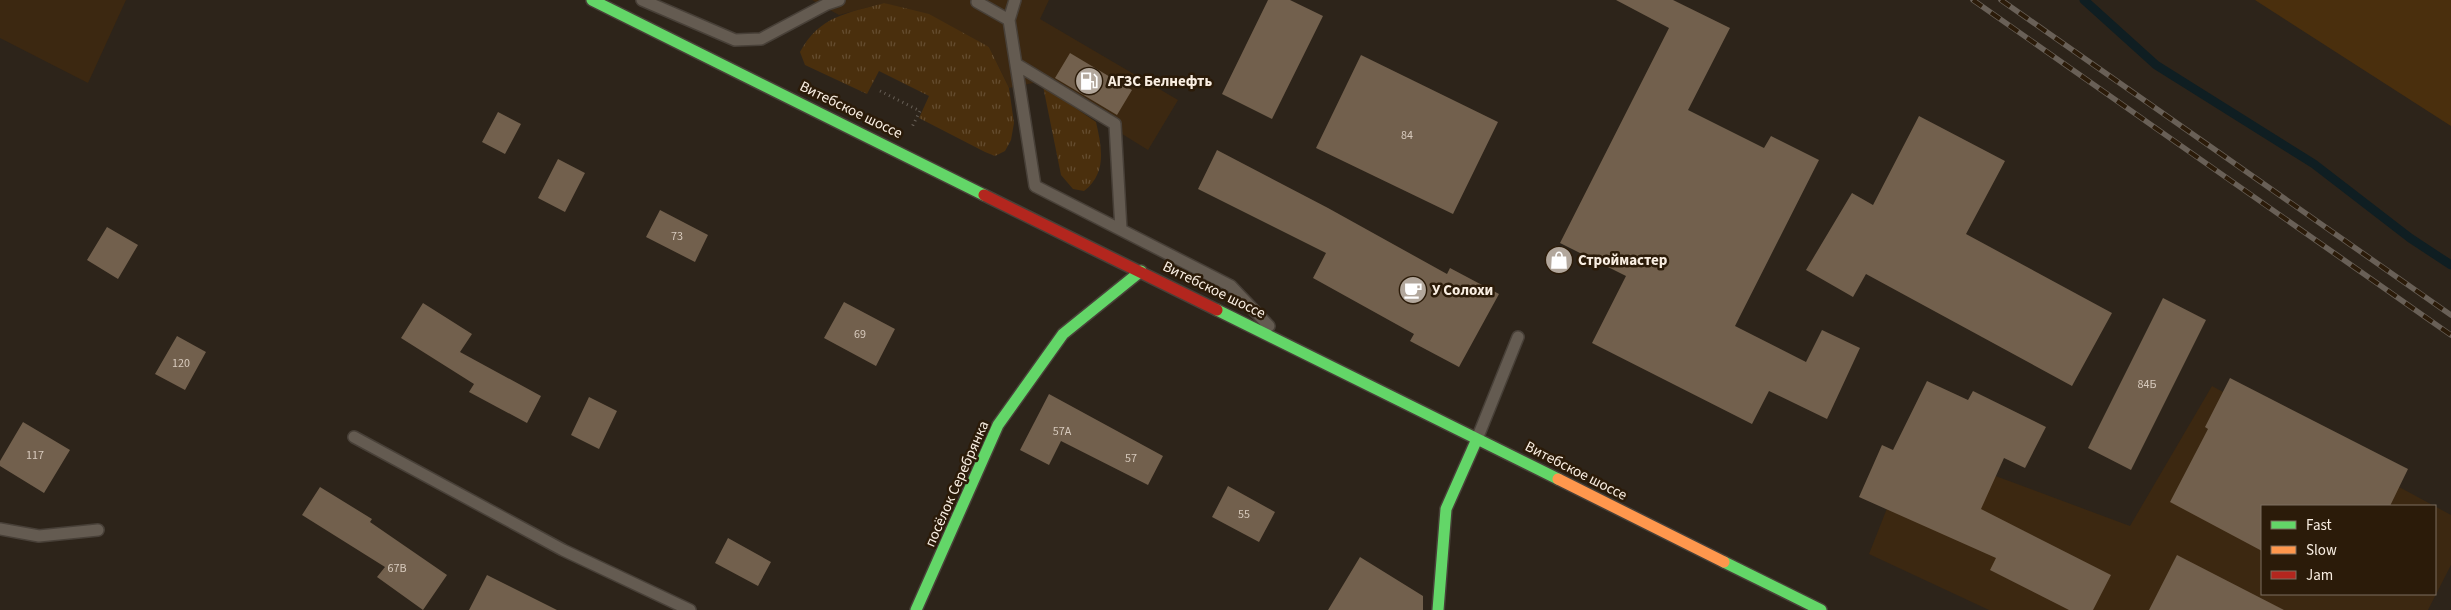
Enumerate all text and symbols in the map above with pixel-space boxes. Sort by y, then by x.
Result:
fuel station icon: АГЗС Белнефть [1074,66,1104,96]
place label: АГЗС Белнефть [1107,71,1212,92]
street label: Витебское шоссе [796,76,906,144]
house number: 84 [1401,127,1413,144]
house number: 73 [671,228,683,245]
shop icon: Строймастер [1544,245,1574,275]
place label: Строймастер [1578,250,1668,271]
street label: Витебское шоссе [1159,256,1269,324]
cafe icon: У Солохи [1398,275,1428,305]
place label: У Солохи [1432,280,1493,301]
house number: 69 [854,326,866,343]
house number: 120 [172,355,190,372]
house number: 84Б [2138,376,2156,393]
street label: посёлок Серебрянка [920,418,994,550]
house number: 57А [1053,423,1072,440]
street label: Витебское шоссе [1521,436,1631,506]
house number: 117 [26,447,44,464]
house number: 57 [1125,450,1137,467]
legend [2261,505,2436,595]
house number: 55 [1238,506,1250,523]
text: Fast [2306,515,2332,536]
text: Slow [2306,540,2337,561]
house number: 67В [388,560,406,577]
text: Jam [2306,565,2333,586]

